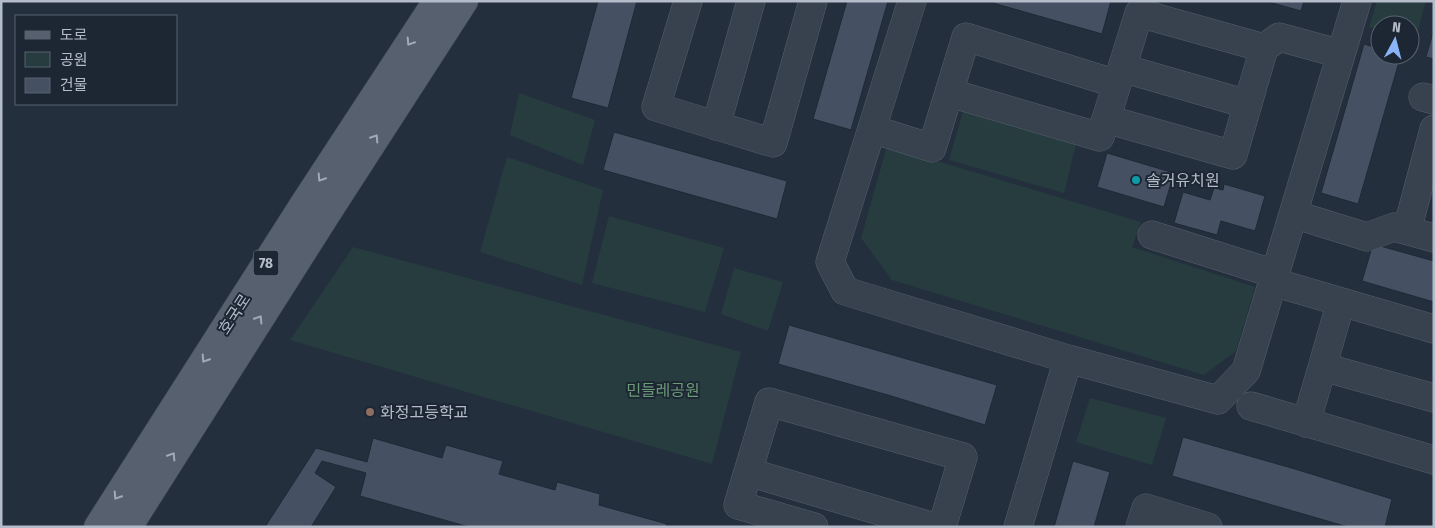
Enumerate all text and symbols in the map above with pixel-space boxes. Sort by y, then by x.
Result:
legend [15,15,178,105]
north arrow [1370,15,1420,65]
text: N [1391,19,1402,37]
text: 도로 [60,26,88,44]
one-way arrow [407,36,416,46]
text: 공원 [60,51,88,69]
text: 건물 [60,76,88,94]
one-way arrow [369,134,379,143]
place label: 솔거유치원 [1146,171,1220,190]
one-way arrow [318,172,327,182]
marker: 솔거유치원 [1130,174,1142,186]
road number: 78 [254,250,278,276]
street label: 호국로 [214,290,255,338]
one-way arrow [253,315,263,324]
one-way arrow [202,353,211,363]
park label: 민들레공원 [626,381,700,400]
place label: 화정고등학교 [380,403,468,422]
marker: 화정고등학교 [364,406,376,418]
one-way arrow [166,452,176,461]
one-way arrow [114,490,124,499]

